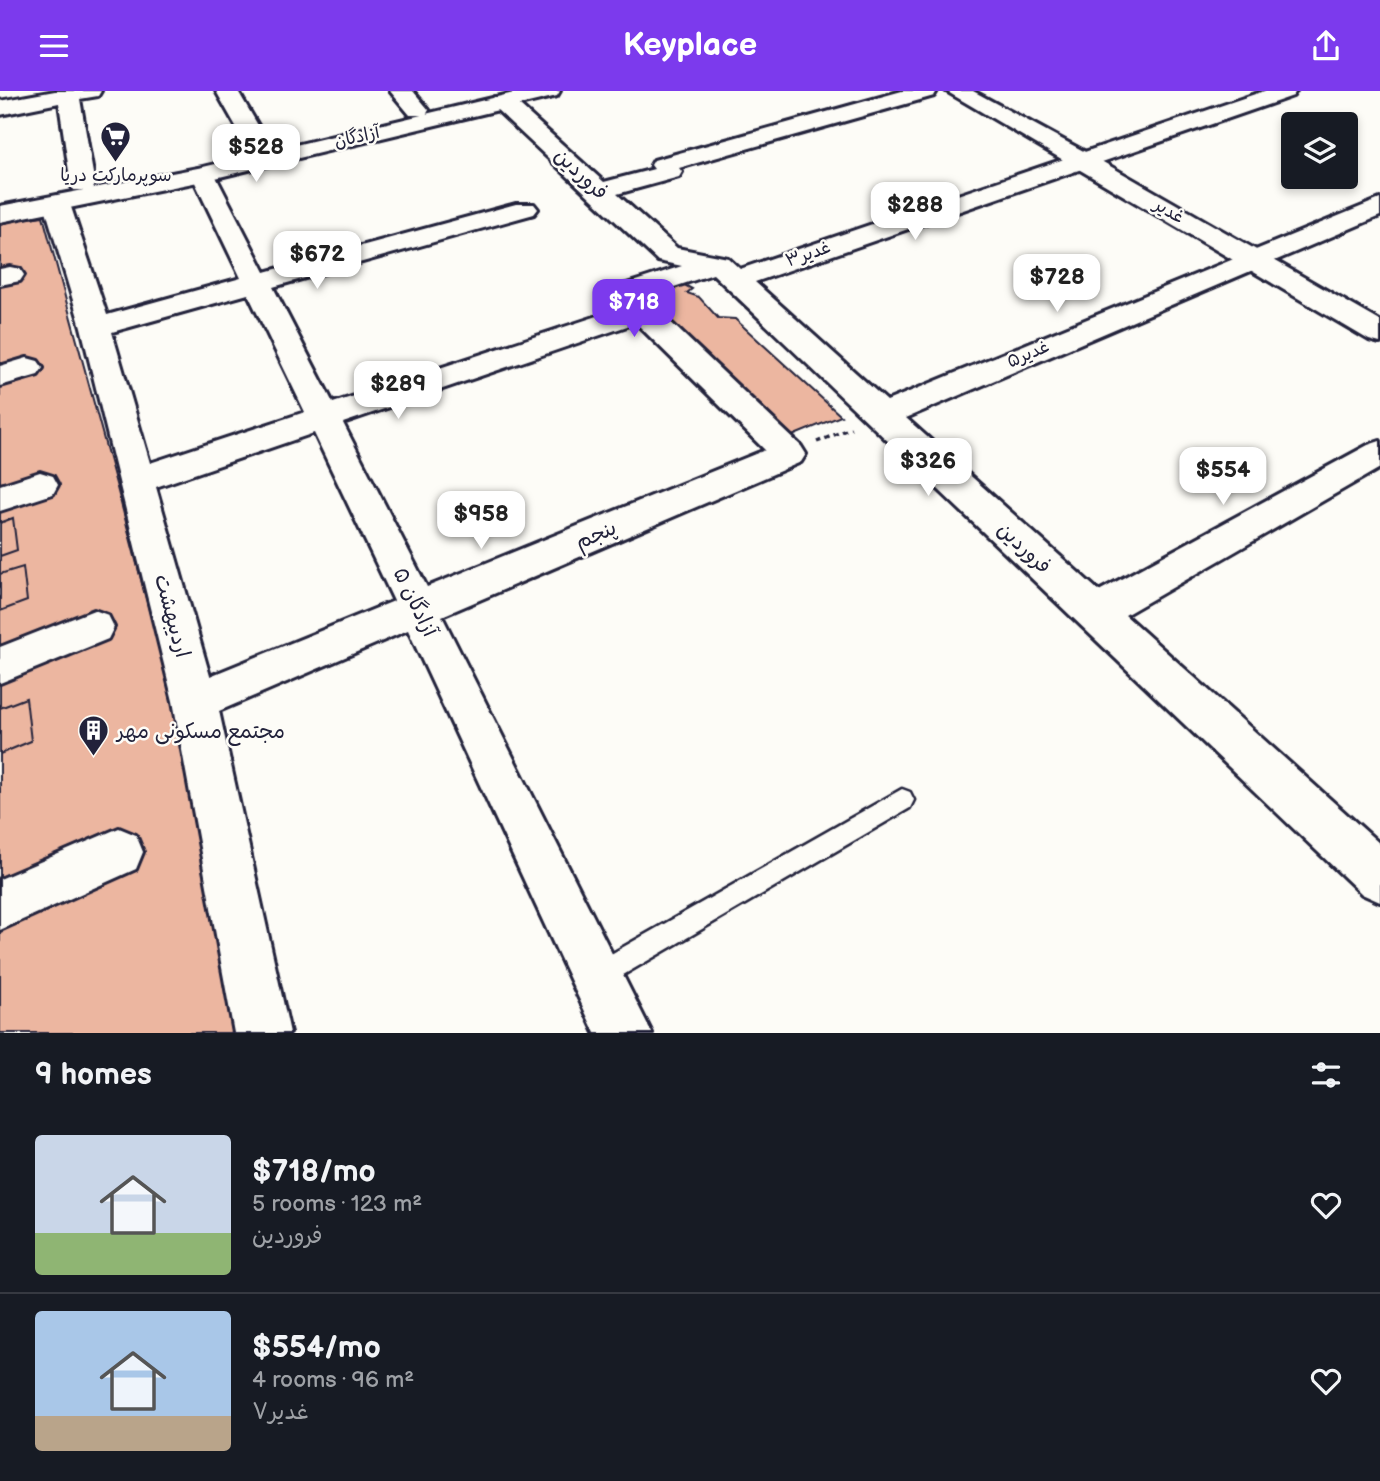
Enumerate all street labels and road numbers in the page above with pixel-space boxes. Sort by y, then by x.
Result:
street label: آزادگان [332,121,383,152]
street label: فروردین [549,143,613,205]
street label: غدیر [1148,193,1188,228]
street label: غدیر۳ [783,237,833,271]
street label: غدیر۵ [1004,336,1052,372]
street label: پنجم [572,515,622,558]
street label: فروردین [992,517,1056,579]
street label: آزادگان ۵ [388,563,443,641]
street label: اردیبهشت [149,572,195,660]

